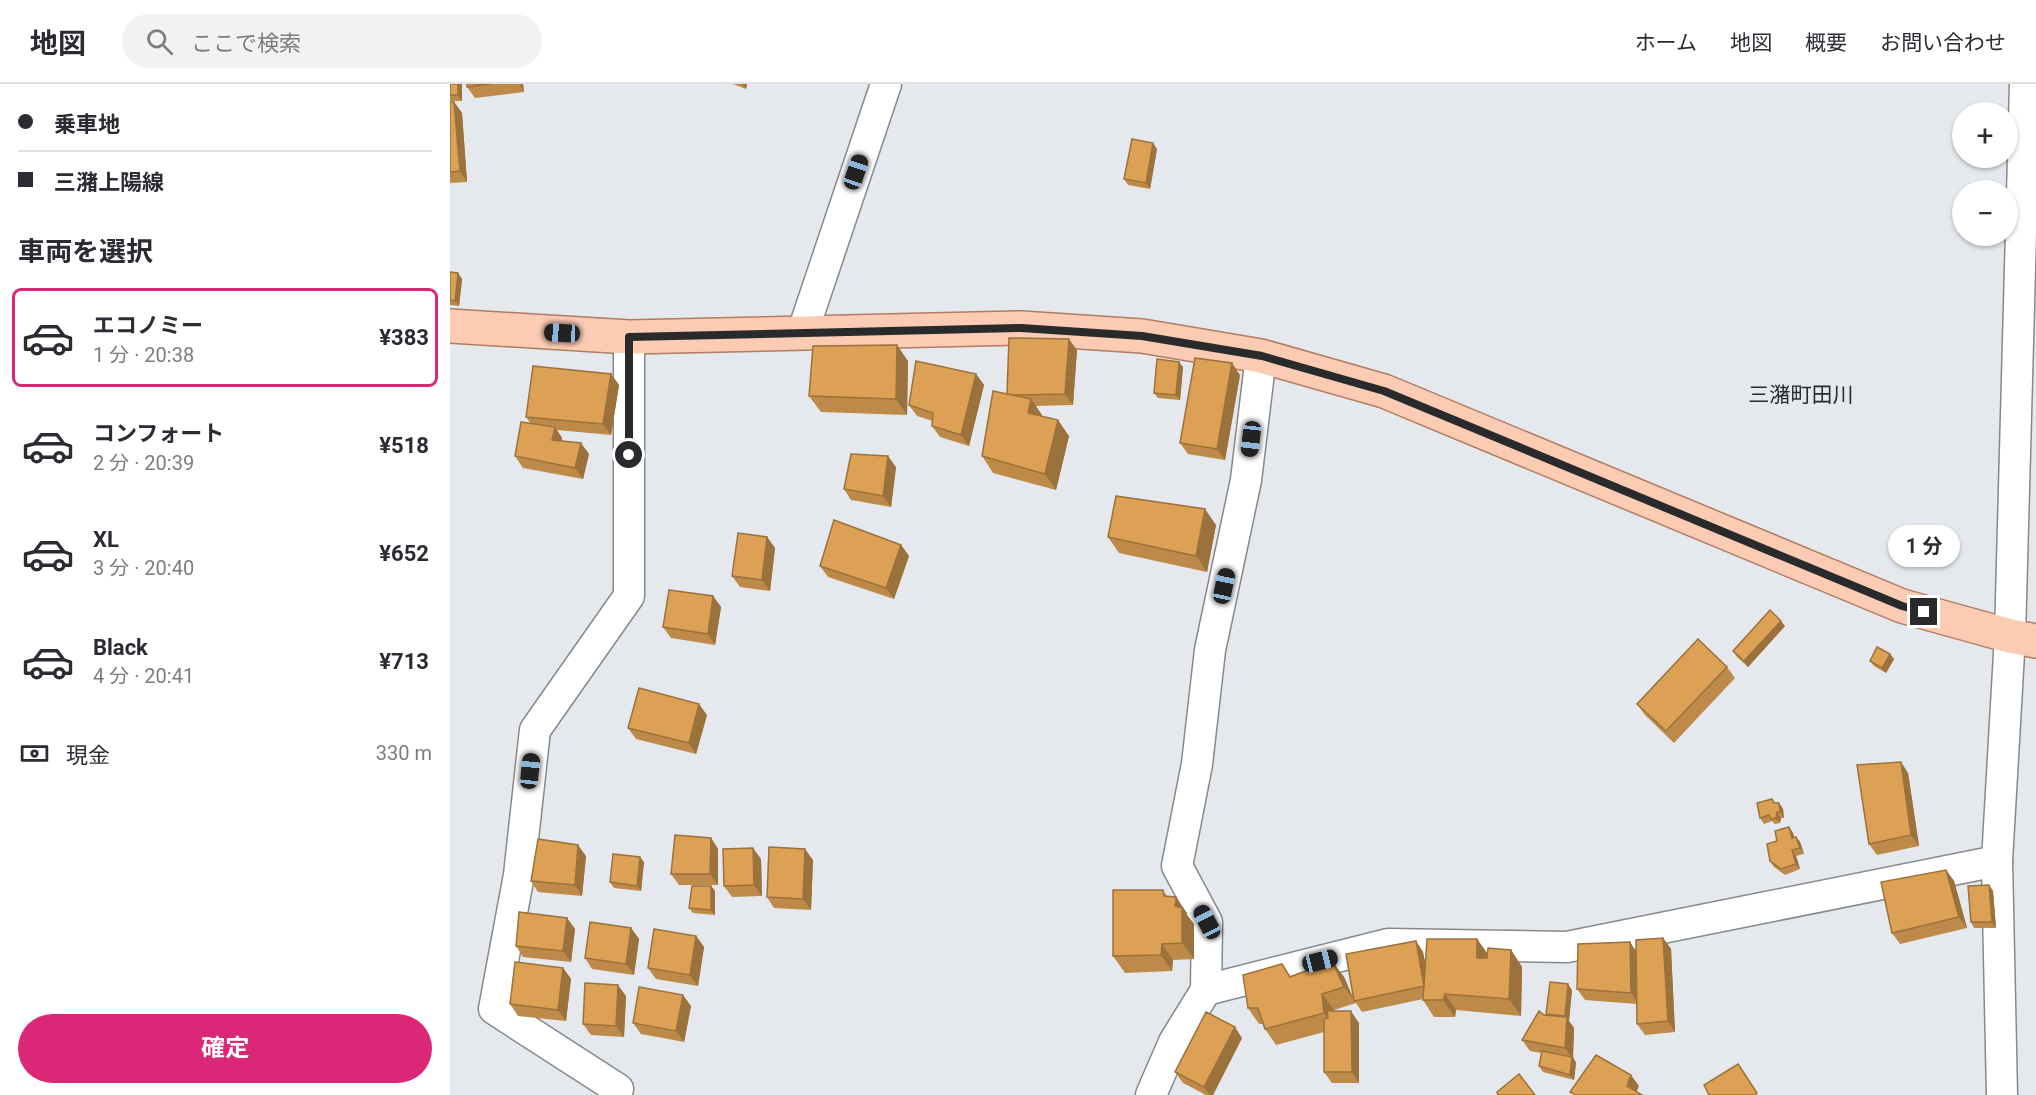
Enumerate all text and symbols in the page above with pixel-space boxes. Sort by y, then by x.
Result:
search box [122,14,542,68]
icon: search [143,25,176,58]
text: 地図 [30,27,86,60]
text: ここで検索 [191,31,301,56]
text: ホーム [1635,31,1697,55]
text: 地図 [1730,31,1772,55]
text: 概要 [1805,31,1847,55]
text: お問い合わせ [1880,31,2006,55]
map controls [1952,102,2018,246]
button: + [1952,102,2018,168]
text: 乗車地 [54,112,120,137]
car [842,152,870,192]
text: 三潴上陽線 [54,170,164,195]
button: − [1952,180,2018,246]
text: 車両を選択 [18,236,153,268]
icon: car [21,311,75,365]
text: エコノミー [93,313,203,338]
car [544,323,580,343]
text: ¥383 [379,325,429,350]
text: 1 分 · 20:38 [93,343,194,367]
district label: 三潴町田川 [1749,383,1854,407]
icon: car [21,419,75,473]
car [1240,420,1262,458]
text: コンフォート [93,421,224,446]
text: ¥518 [379,433,429,458]
route start [615,441,642,468]
text: 2 分 · 20:39 [93,451,194,475]
callout: 1 分 [1888,525,1960,567]
icon: car [21,527,75,581]
text: XL [93,527,119,552]
text: 1 分 [1906,534,1942,558]
text: ¥652 [379,541,429,566]
text: 3 分 · 20:40 [93,556,194,580]
car [1211,567,1237,605]
route end [1910,598,1937,625]
icon: car [21,635,75,689]
text: Black [93,635,148,660]
text: ¥713 [379,649,429,674]
text: 4 分 · 20:41 [93,664,194,688]
icon: cash [18,737,51,770]
text: 330 m [376,741,432,765]
text: 現金 [66,743,110,768]
car [519,752,541,790]
car [1191,902,1223,942]
car [1300,948,1340,974]
button: 確定 [18,1014,432,1083]

